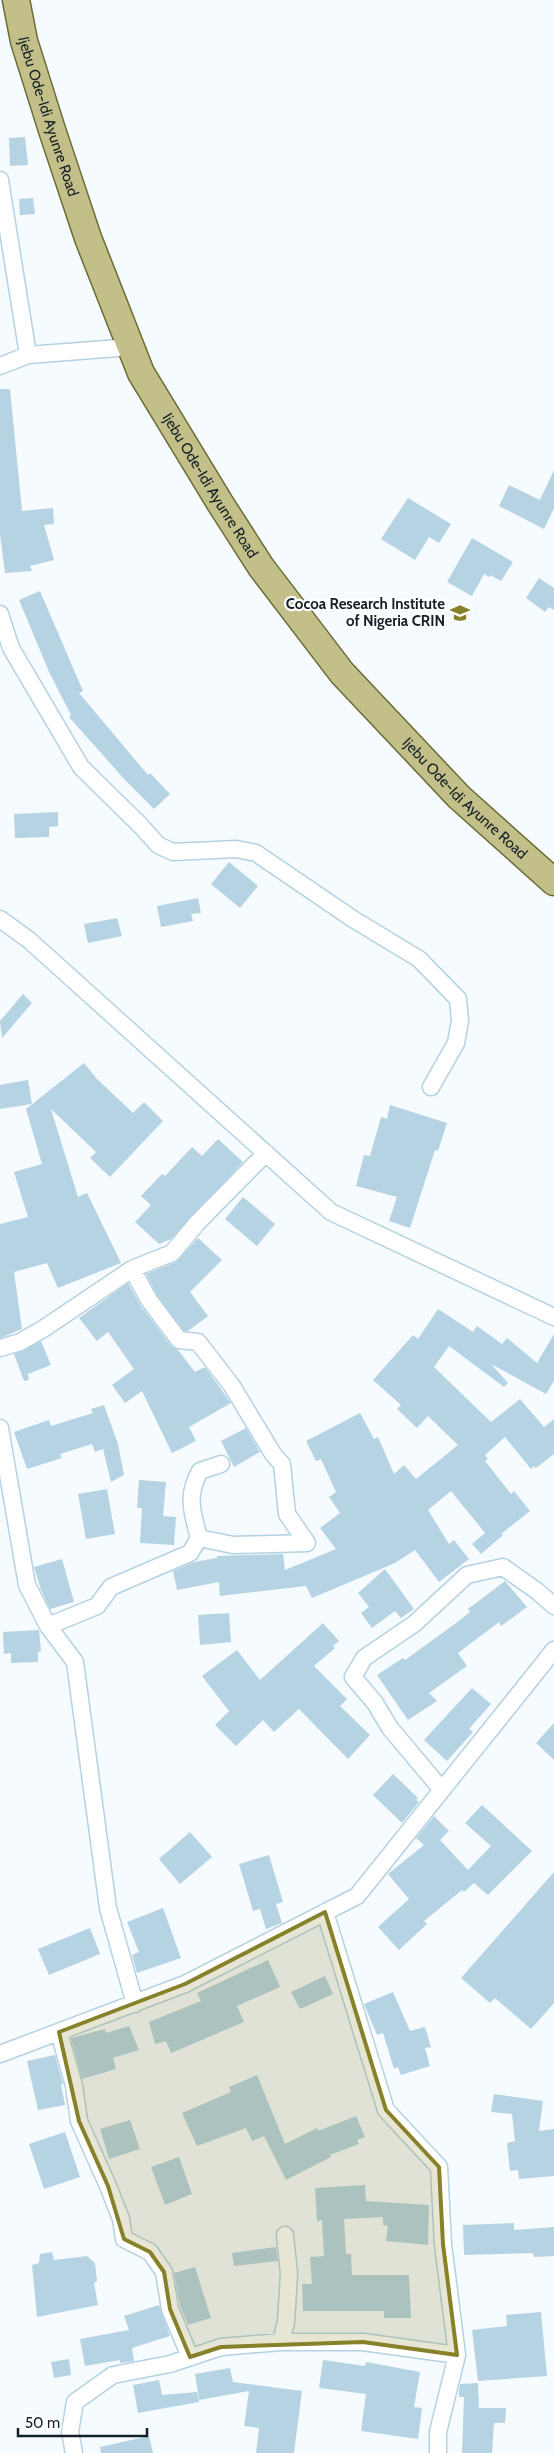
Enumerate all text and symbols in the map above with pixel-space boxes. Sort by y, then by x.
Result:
street label: Ijebu Ode-Idi Ayunre Road [14,35,83,199]
street label: Ijebu Ode-Idi Ayunre Road [158,410,262,561]
place label: Cocoa Research Institute of Nigeria CRIN [286,595,445,630]
school or university icon: Cocoa Research Institute of Nigeria CRIN [449,602,471,624]
street label: Ijebu Ode-Idi Ayunre Road [399,734,531,863]
scale bar [18,2406,146,2438]
text: 50 m [25,2414,60,2432]

